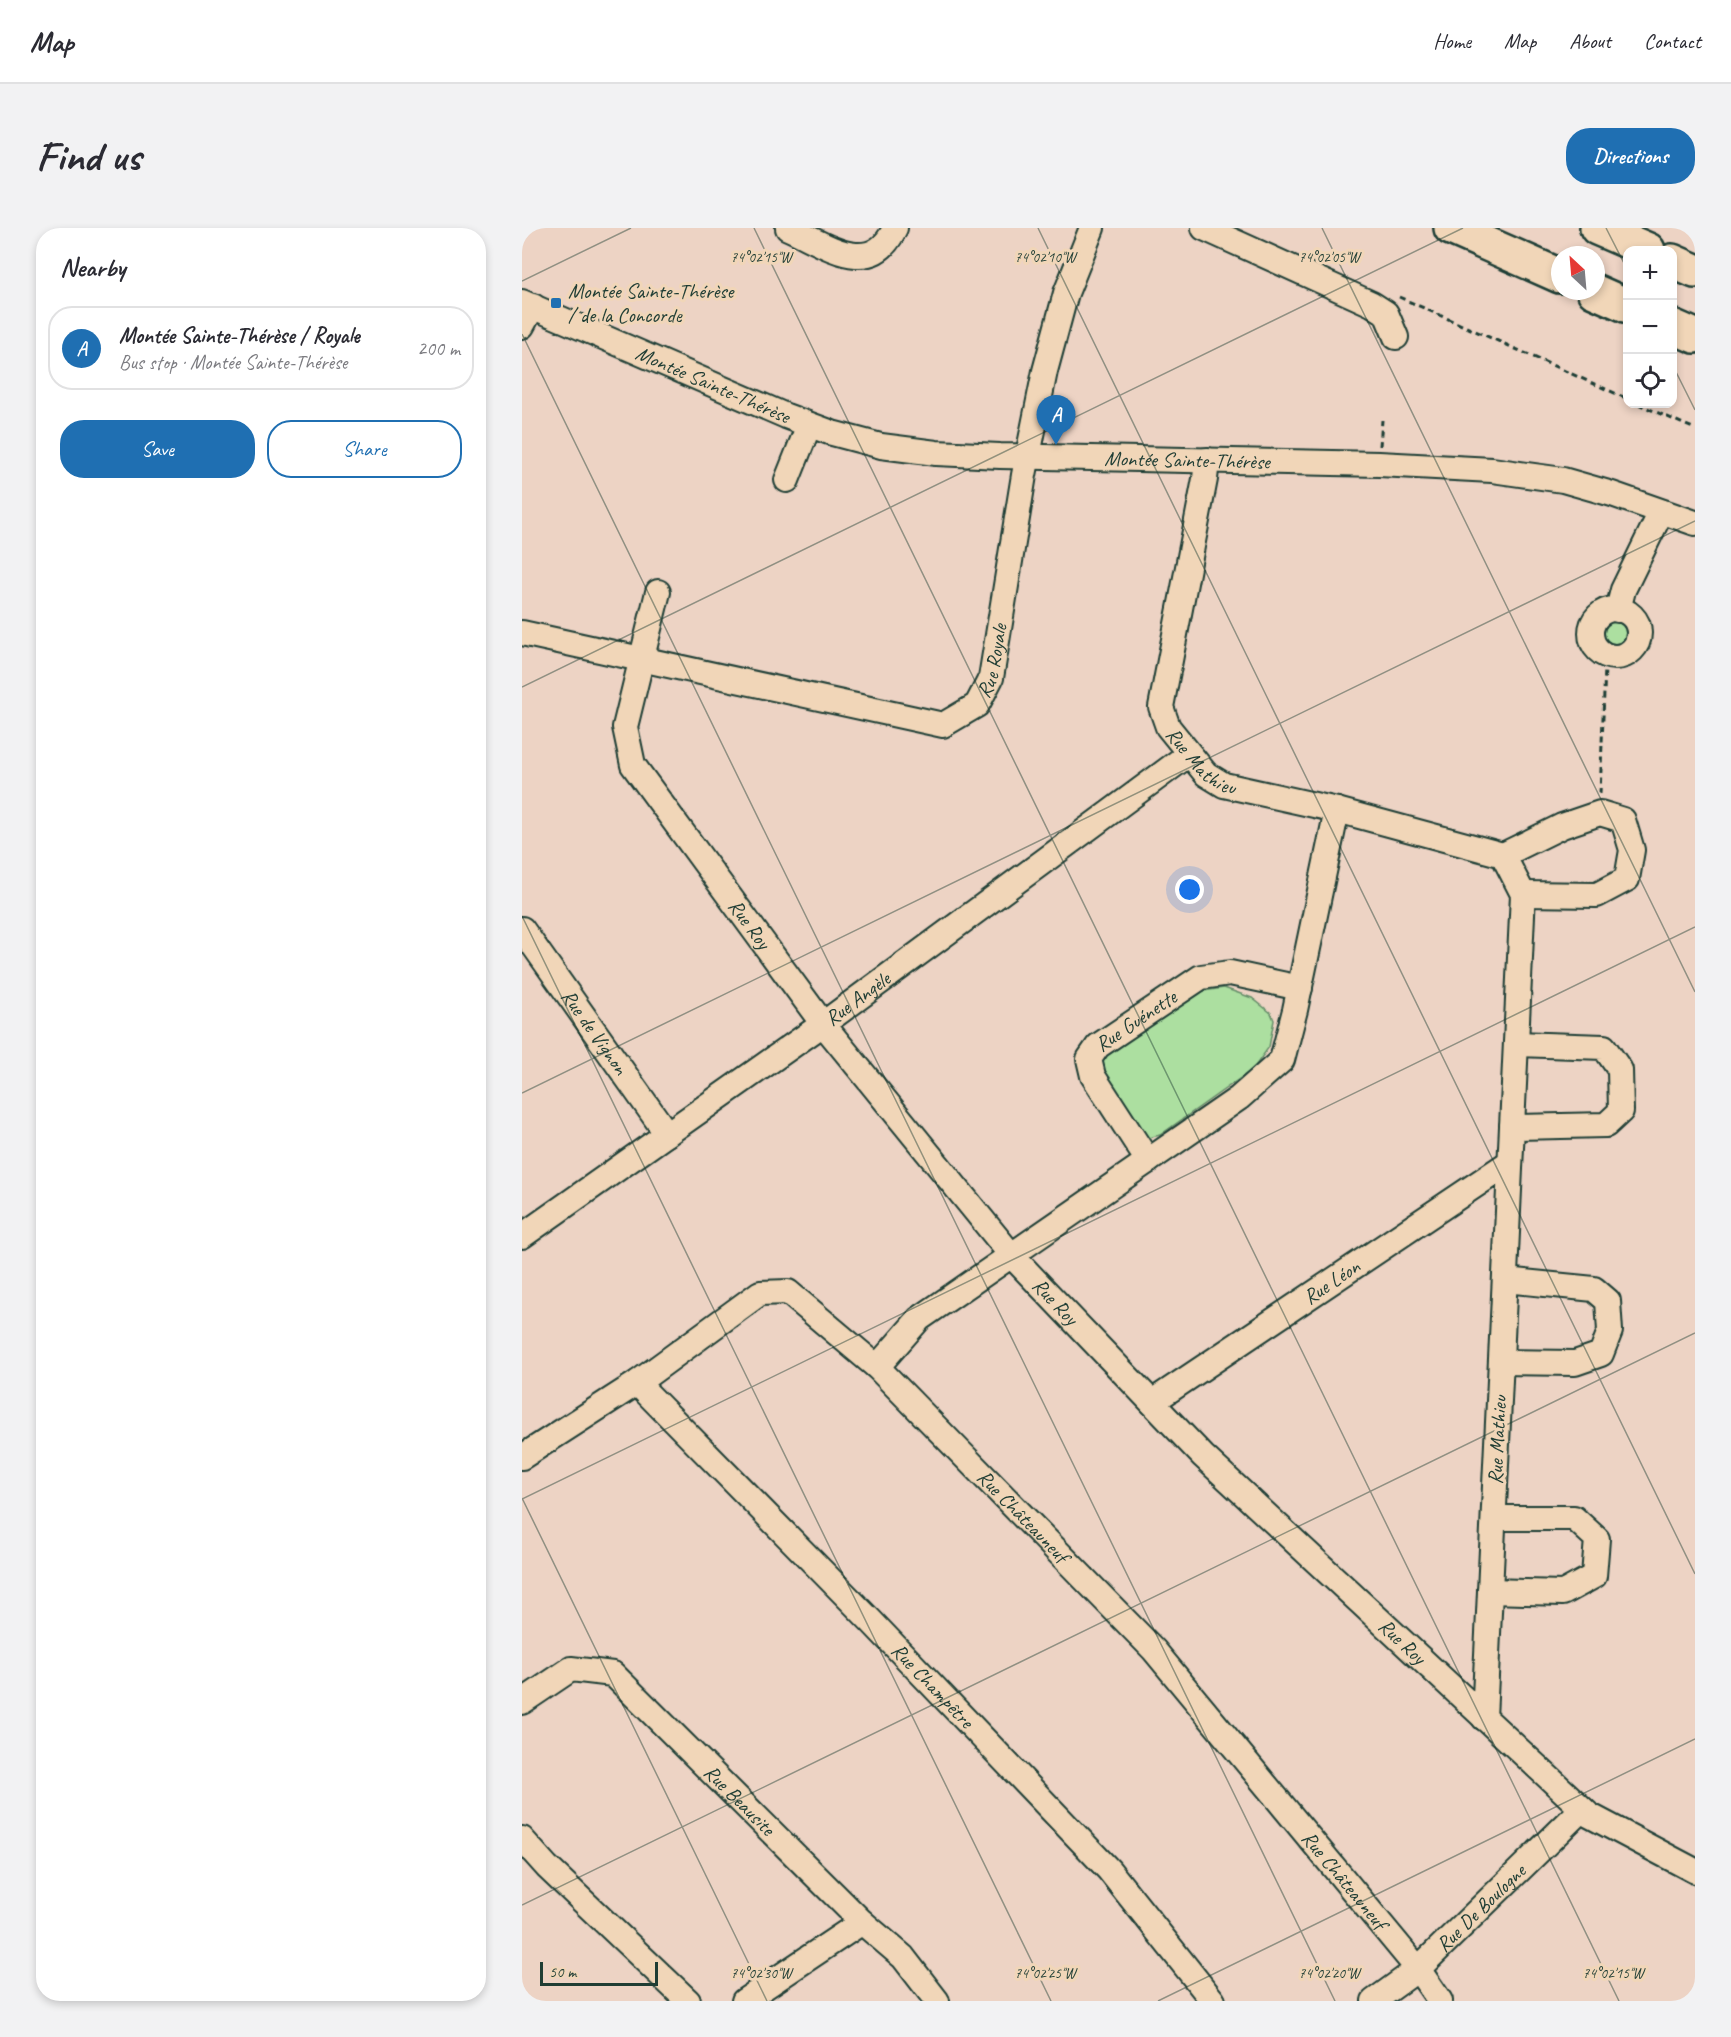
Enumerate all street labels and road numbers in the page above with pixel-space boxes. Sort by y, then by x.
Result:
street label: Montée Sainte-Thérèse [632,340,796,430]
street label: Montée Sainte-Thérèse [1104,445,1272,475]
street label: Rue Royale [970,621,1013,702]
street label: Rue Mathieu [1160,722,1239,800]
street label: Rue Roy [723,894,778,956]
street label: Rue Angèle [820,965,897,1031]
street label: Rue de Vignon [556,984,634,1080]
street label: Rue Guénette [1090,984,1182,1057]
street label: Rue Léon [1298,1253,1365,1310]
street label: Rue Roy [1027,1272,1085,1332]
street label: Rue Mathieu [1482,1394,1512,1485]
street label: Rue Châteauneuf [972,1464,1077,1571]
street label: Rue Roy [1373,1613,1433,1671]
street label: Rue Champêtre [886,1638,981,1735]
street label: Rue Beausite [699,1759,782,1842]
street label: Rue Châteauneuf [1296,1826,1396,1938]
street label: Rue De Boulogne [1430,1857,1533,1957]

